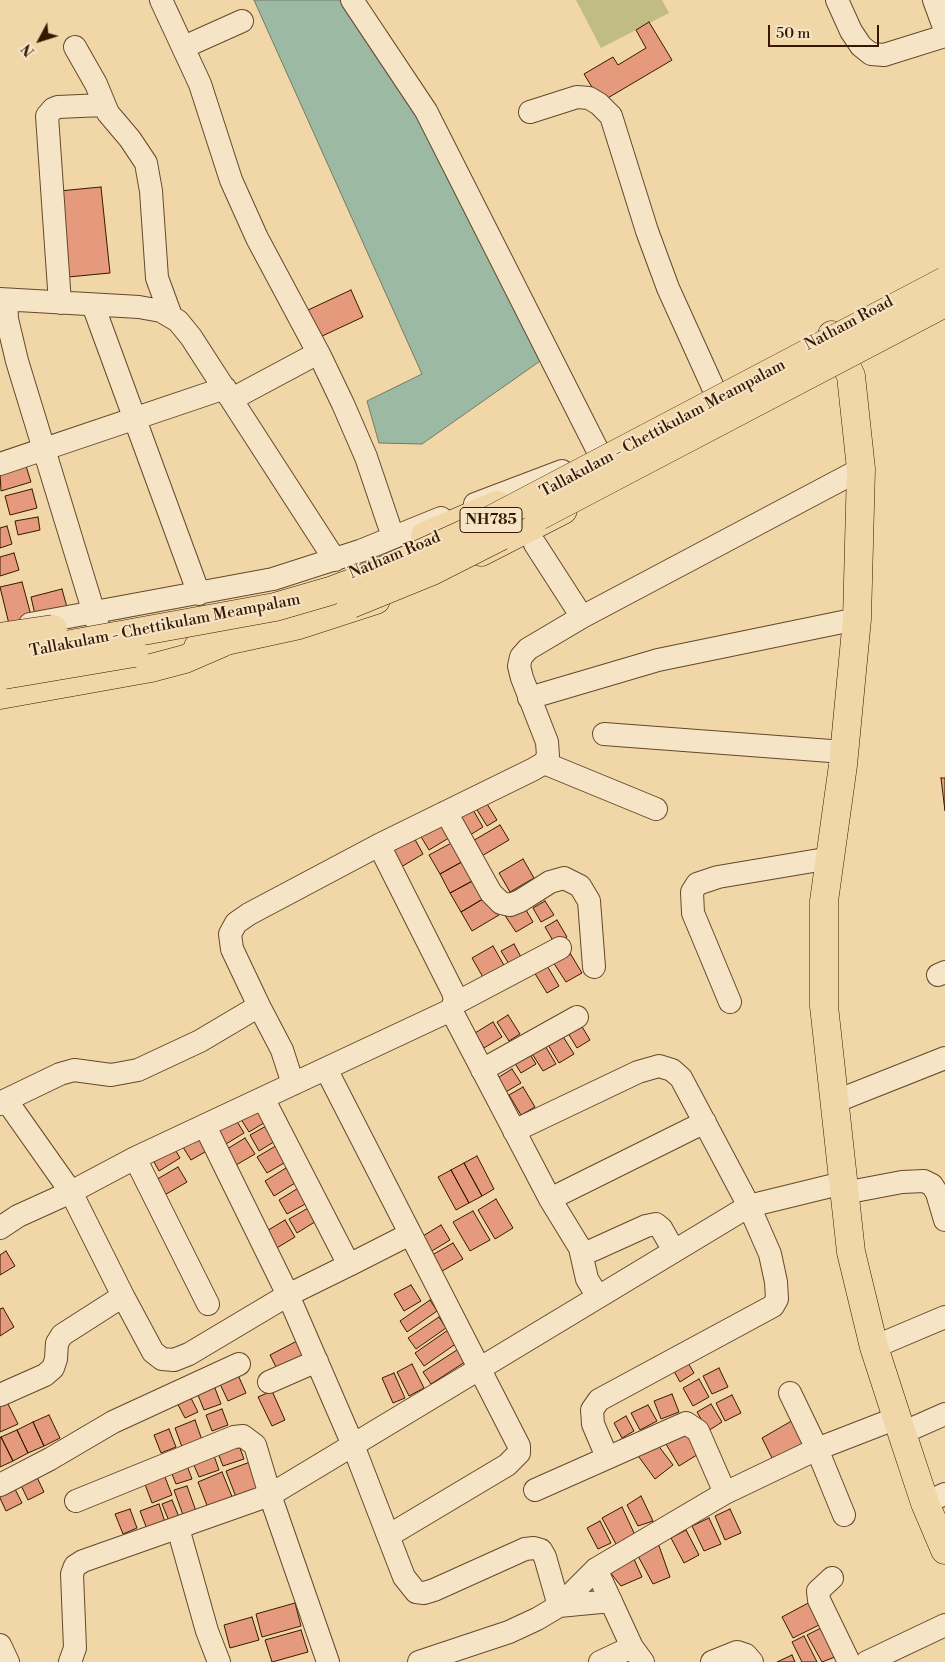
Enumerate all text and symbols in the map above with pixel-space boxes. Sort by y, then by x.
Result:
north arrow [15,15,65,65]
scale bar [770,15,881,47]
text: 50 m [776,24,810,43]
text: N [18,40,39,60]
street label: Natham Road [801,293,897,355]
street label: Tallakulam - Chettikulam Meampalam [537,356,789,502]
road number: NH785 [460,508,522,532]
street label: Natham Road [346,528,444,584]
street label: Tallakulam - Chettikulam Meampalam [28,590,302,662]

